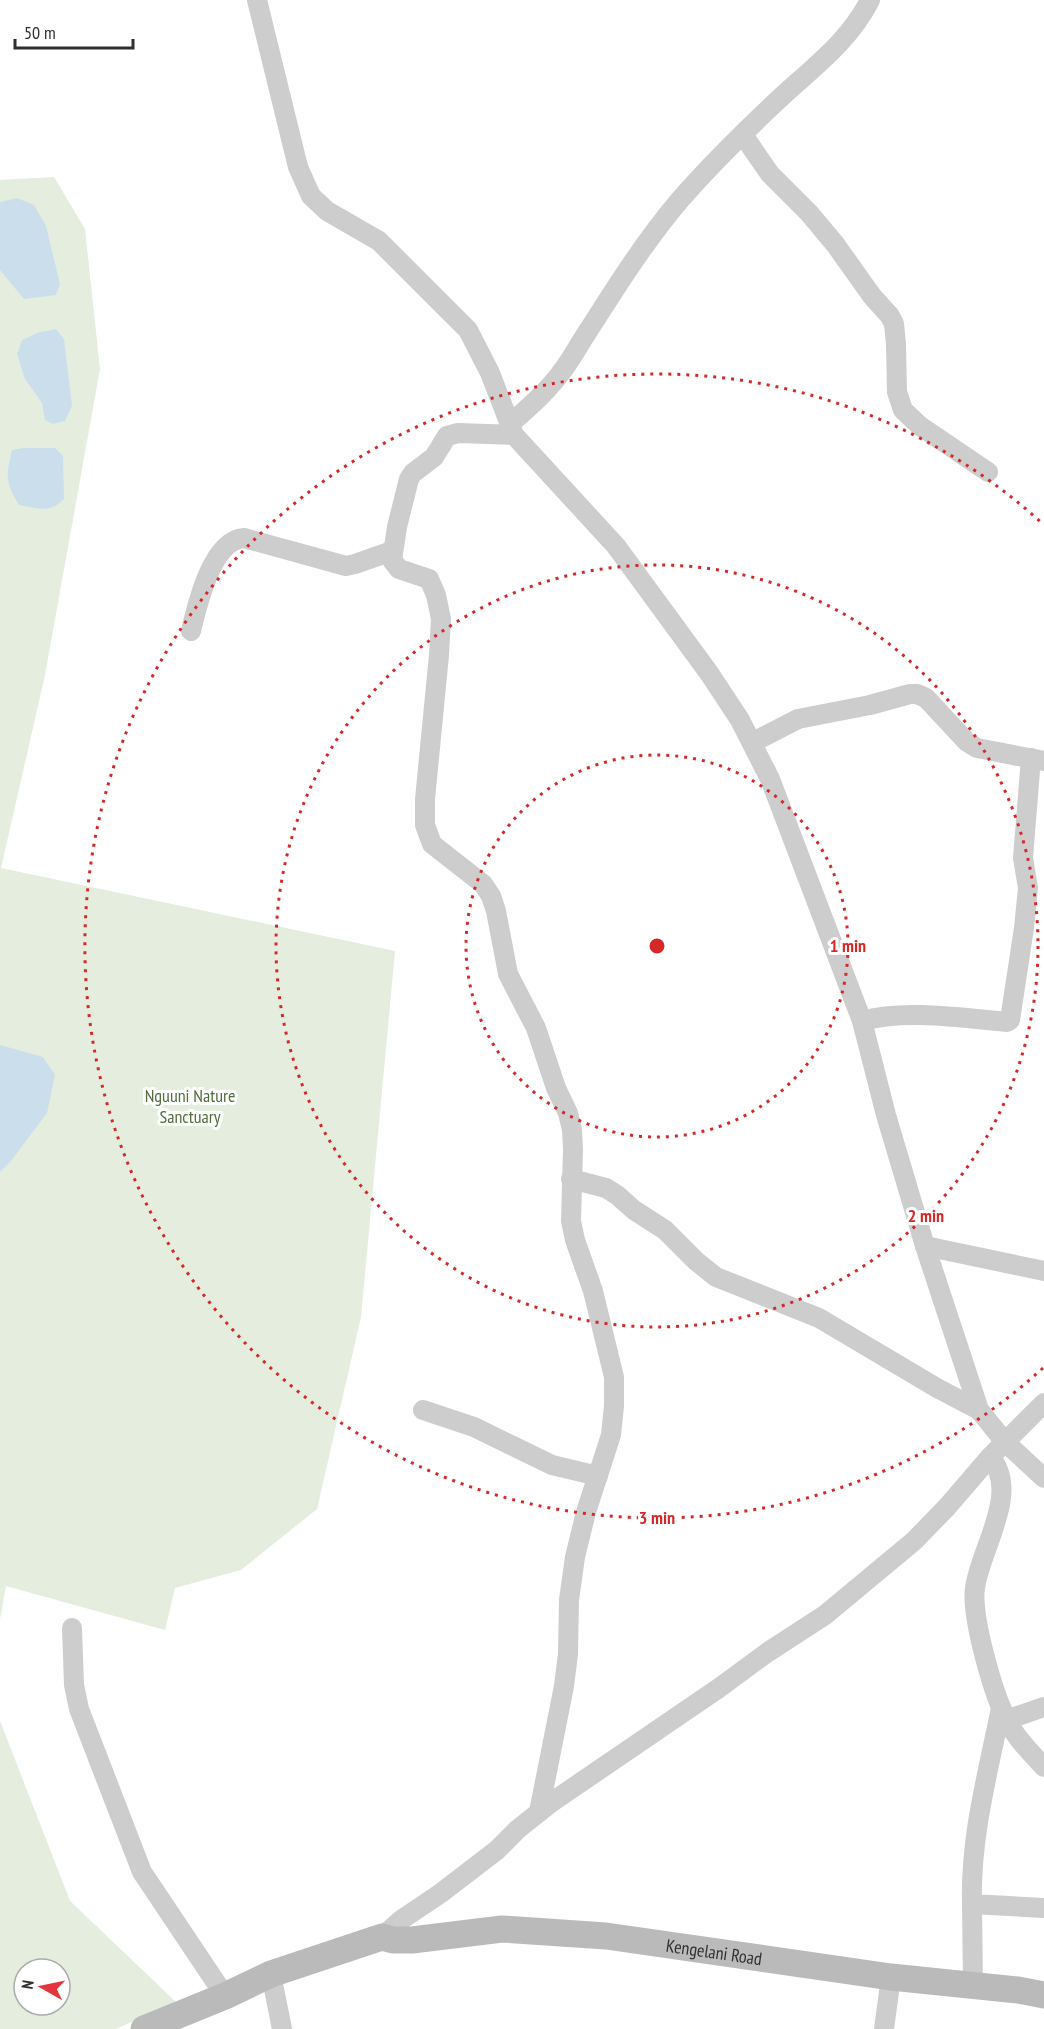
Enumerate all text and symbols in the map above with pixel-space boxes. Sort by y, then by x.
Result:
scale bar [15,12,134,50]
text: 50 m [24,21,56,44]
text: 1 min [830,934,866,957]
centre of rings [647,936,667,956]
park label: Nguuni Nature Sanctuary [145,1084,235,1128]
text: 2 min [908,1204,944,1227]
text: 3 min [639,1506,675,1529]
street label: Kengelani Road [665,1933,764,1970]
north arrow [12,1957,72,2017]
text: N [17,1979,38,1990]

